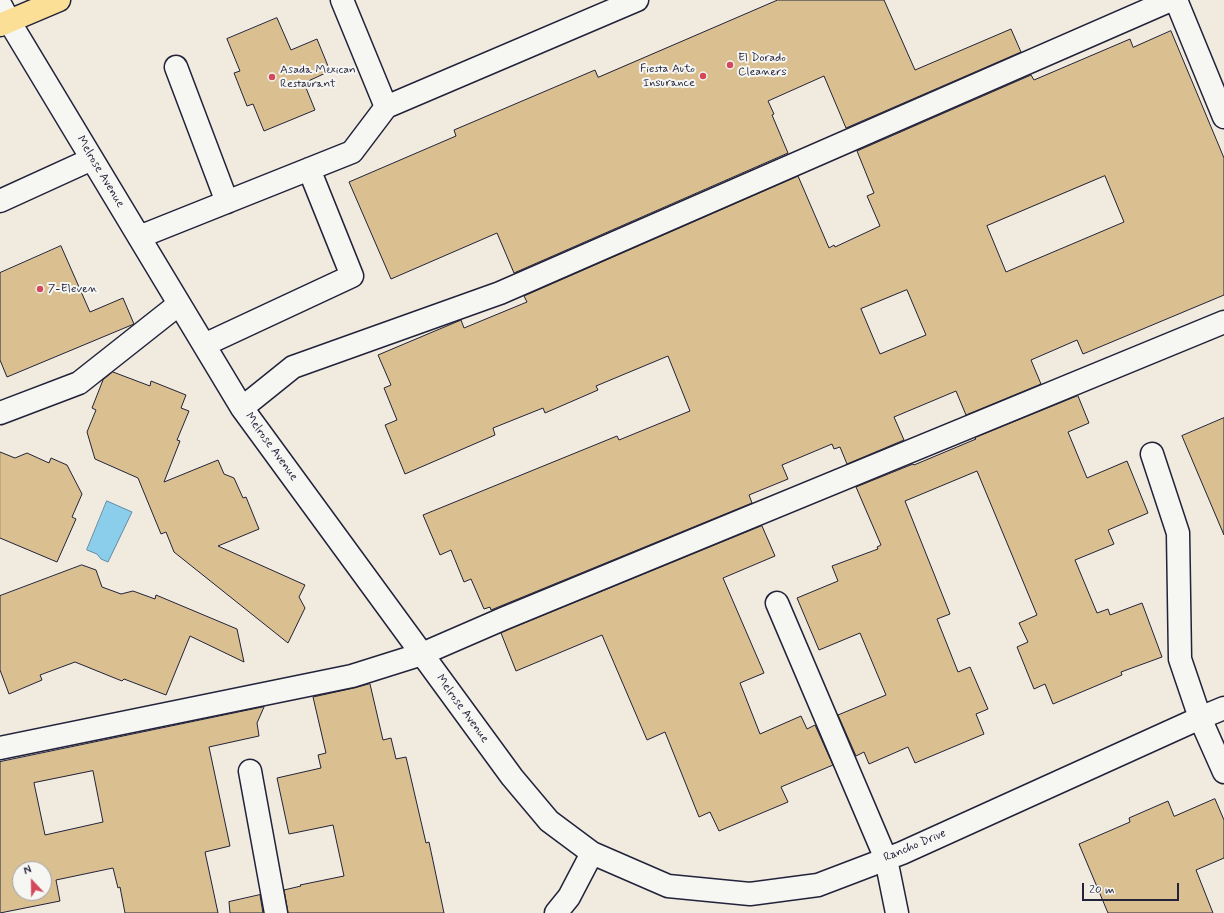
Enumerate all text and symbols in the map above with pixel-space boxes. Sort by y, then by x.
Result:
place label: El Dorado Cleaners [738,51,787,79]
marker: El Dorado Cleaners [725,60,735,70]
place label: Fiesta Auto Insurance [640,62,695,90]
place label: Asada Mexican Restaurant [280,63,356,91]
marker: Fiesta Auto Insurance [698,71,708,81]
marker: Asada Mexican Restaurant [267,72,277,82]
street label: Melrose Avenue [73,134,127,210]
place label: 7-Eleven [48,282,97,296]
marker: 7-Eleven [35,284,45,294]
street label: Melrose Avenue [241,410,301,484]
street label: Melrose Avenue [432,672,492,746]
street label: Rancho Drive [882,826,948,866]
north arrow [12,861,52,901]
text: N [22,863,34,879]
scale bar [1084,875,1181,901]
text: 20 m [1089,882,1115,898]

